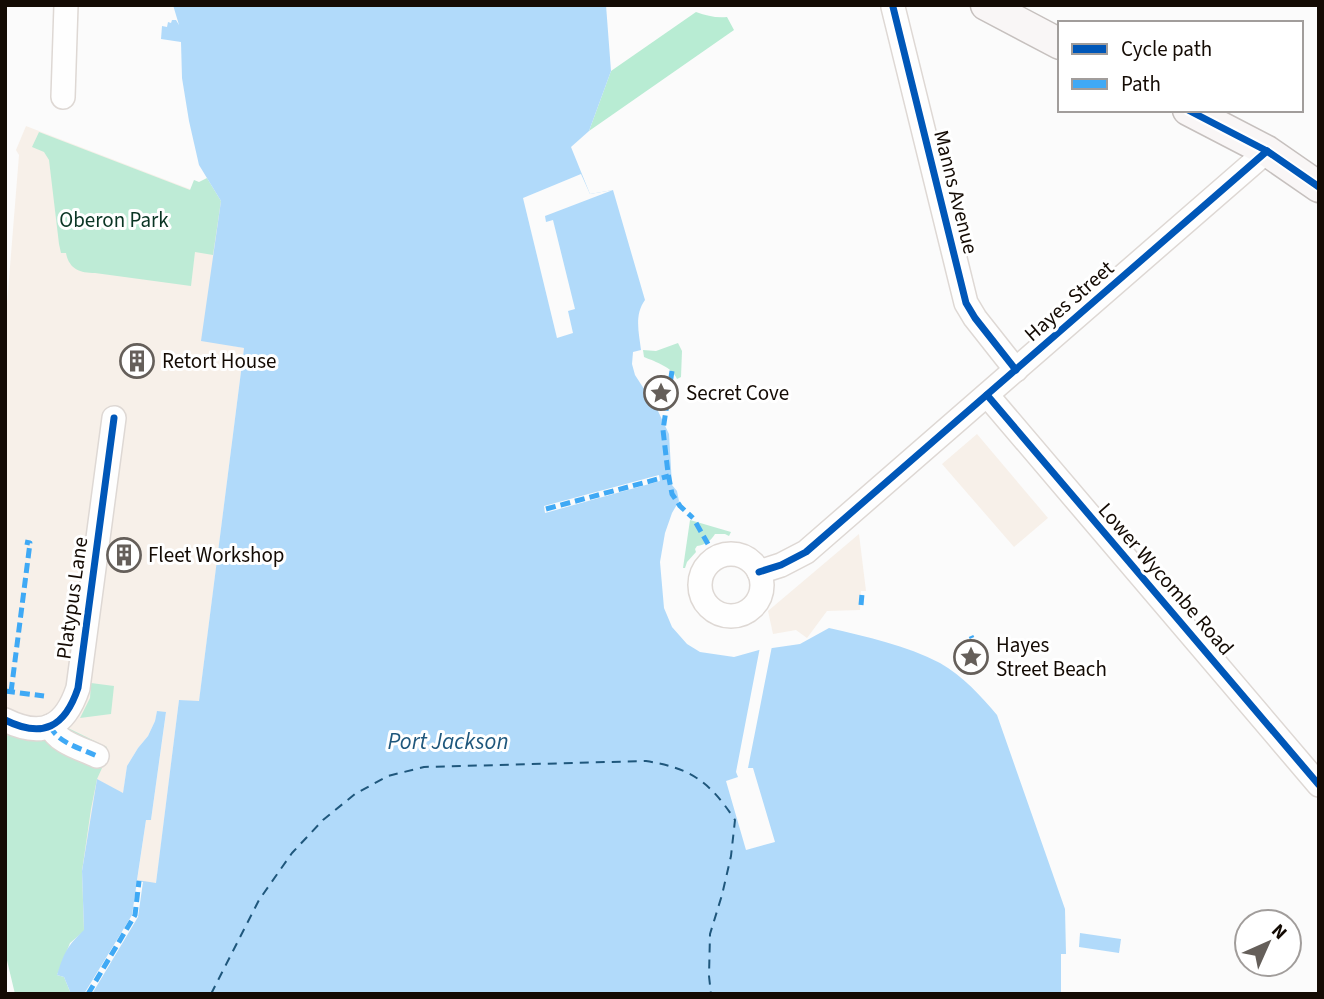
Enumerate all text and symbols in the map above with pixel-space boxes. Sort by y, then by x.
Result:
legend [1058,21,1303,112]
text: Cycle path [1121,34,1212,64]
text: Path [1121,69,1161,99]
street label: Manns Avenue [926,127,986,257]
park label: Oberon Park [59,205,169,235]
street label: Hayes Street [1018,254,1120,348]
building icon: Retort House [118,342,156,380]
place label: Retort House [162,346,276,376]
place icon: Secret Cove [642,374,680,412]
place label: Secret Cove [686,378,789,408]
street label: Lower Wycombe Road [1091,496,1241,662]
street label: Platypus Lane [49,535,95,661]
building icon: Fleet Workshop [105,536,143,574]
place label: Fleet Workshop [148,540,284,570]
place label: Hayes Street Beach [996,630,1107,684]
place icon: Hayes Street Beach [952,638,990,676]
water label: Port Jackson [388,725,508,758]
north arrow [1233,908,1303,978]
text: N [1265,918,1293,946]

